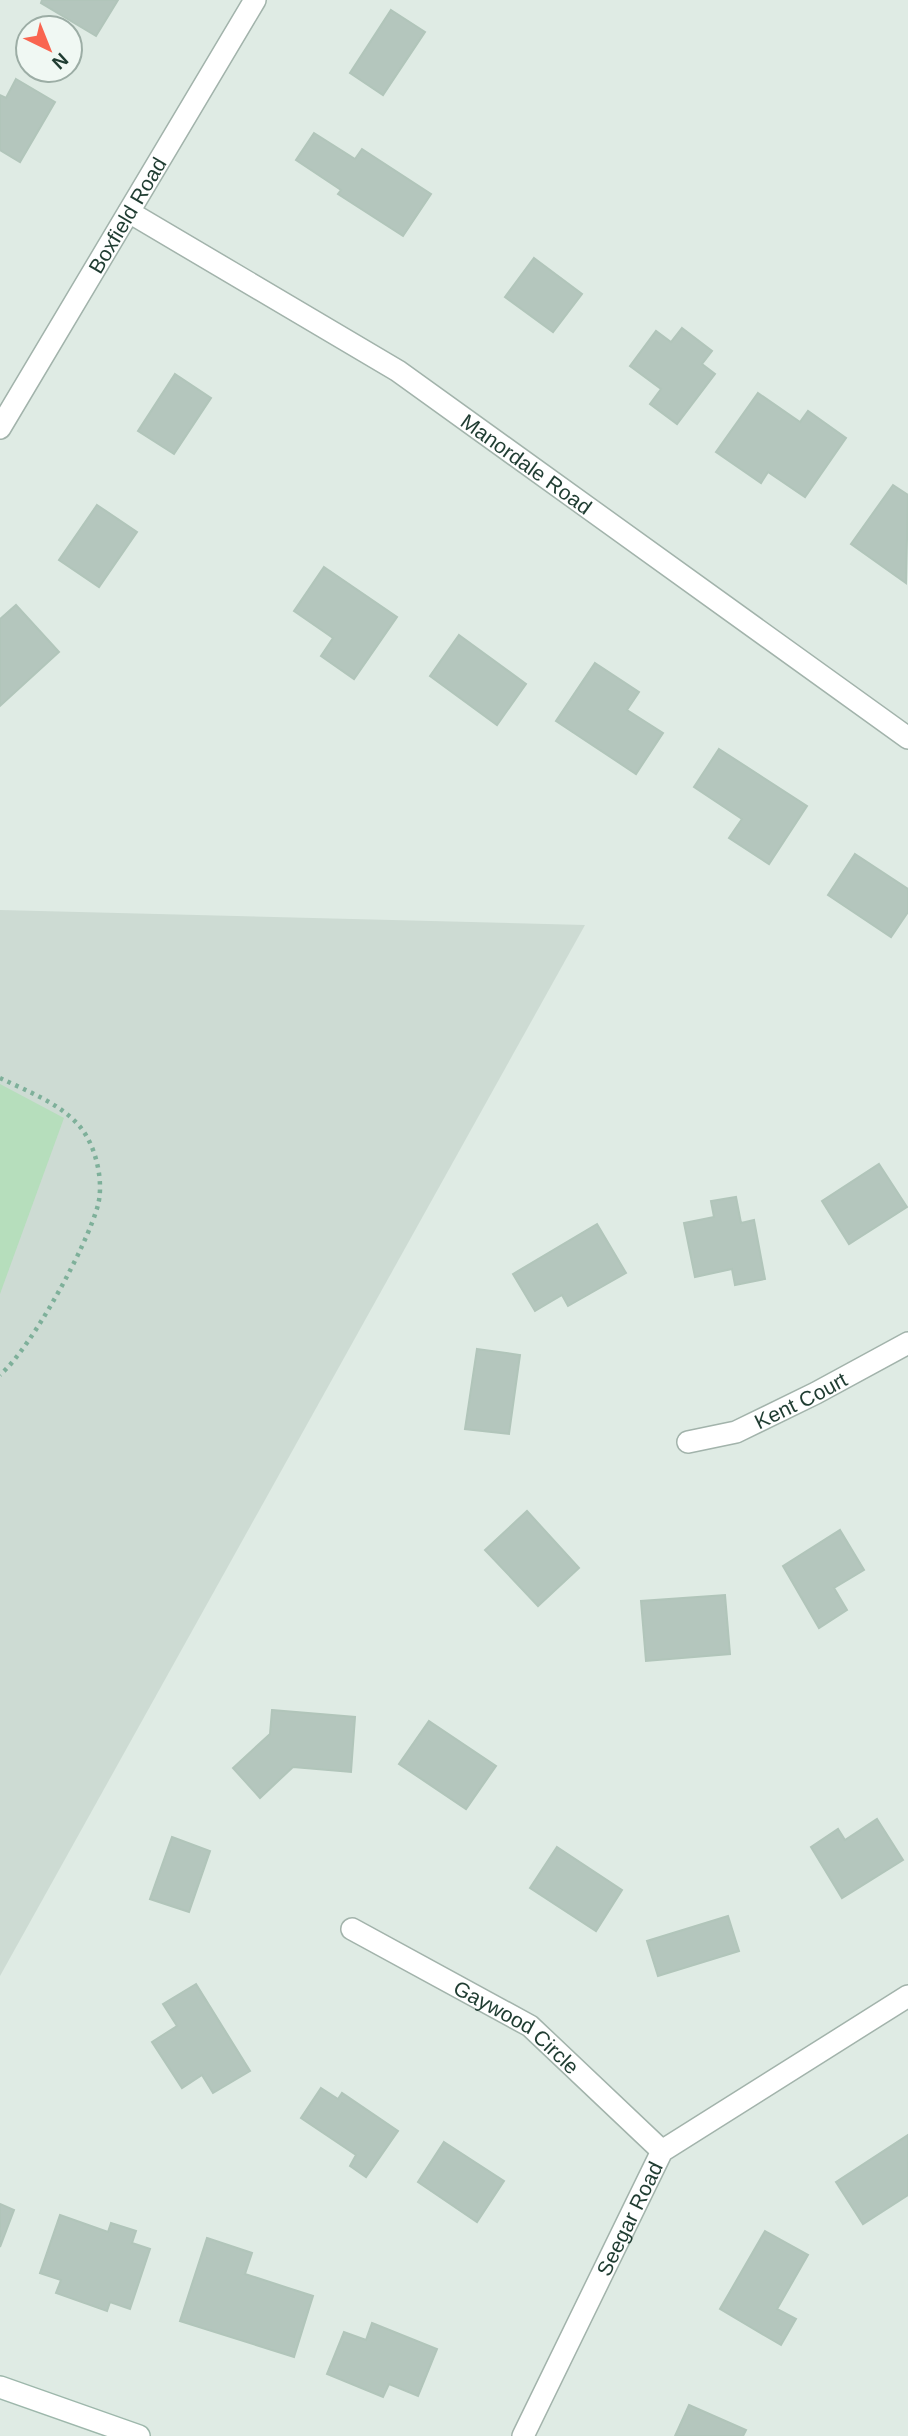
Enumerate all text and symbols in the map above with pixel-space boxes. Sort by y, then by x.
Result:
north arrow [14,14,84,84]
text: N [48,49,72,73]
street label: Boxfield Road [84,153,170,277]
street label: Manordale Road [457,409,596,518]
street label: Kent Court [750,1367,851,1433]
street label: Gaywood Circle [450,1975,584,2078]
street label: Seegar Road [592,2158,667,2279]

